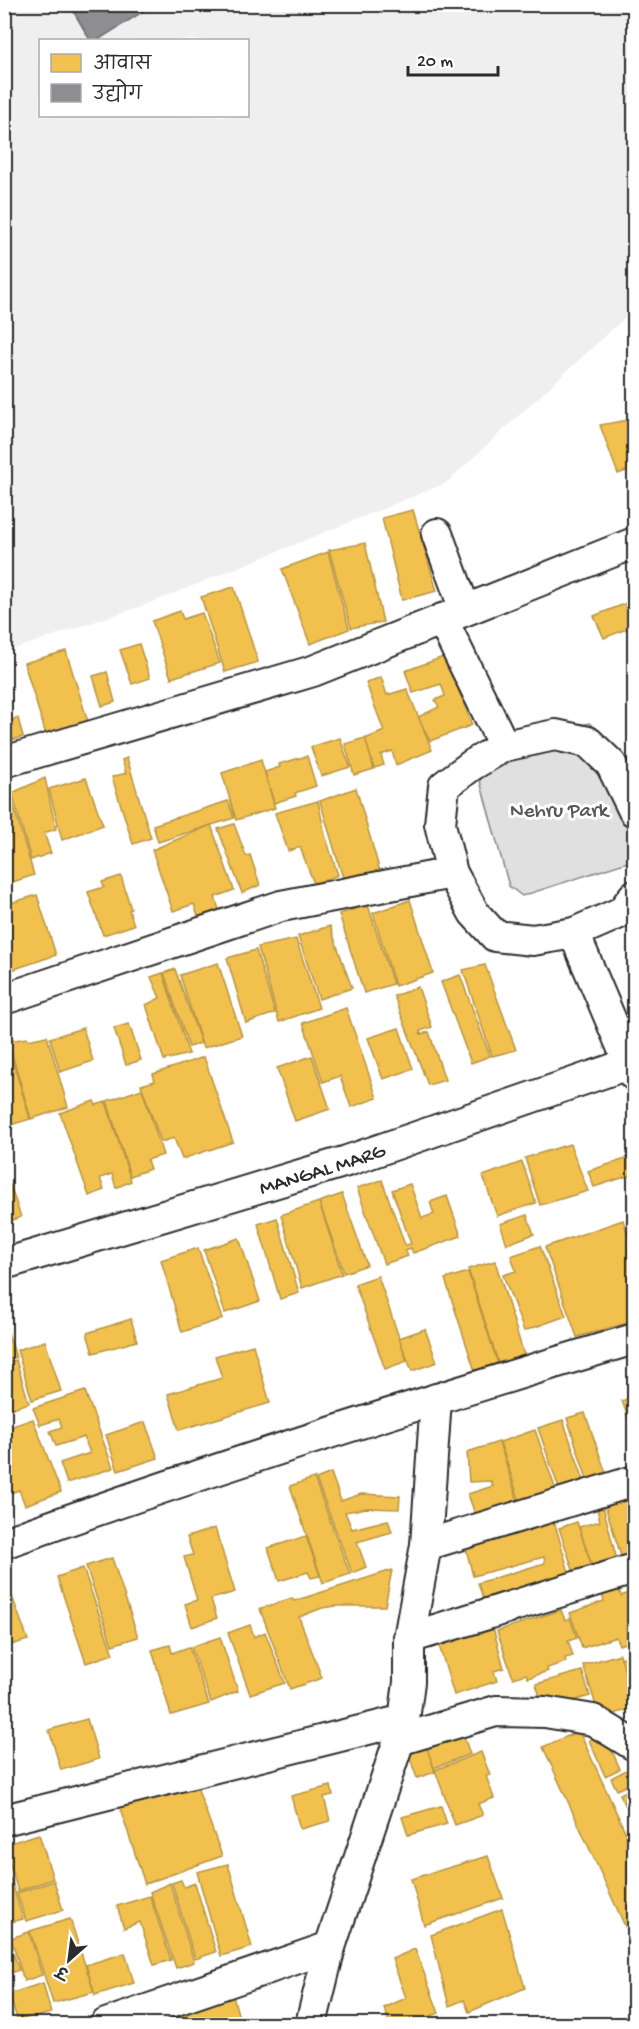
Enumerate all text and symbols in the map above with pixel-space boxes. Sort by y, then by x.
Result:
legend [39,39,249,117]
scale bar [408,39,498,77]
text: 20 m [417,52,453,73]
text: आवास [93,53,152,76]
text: उद्योग [92,79,144,106]
park label: Nehru Park [510,800,611,825]
street label: MANGAL MARG [257,1140,390,1203]
north arrow [39,1930,99,1990]
text: उ [53,1959,75,1982]

